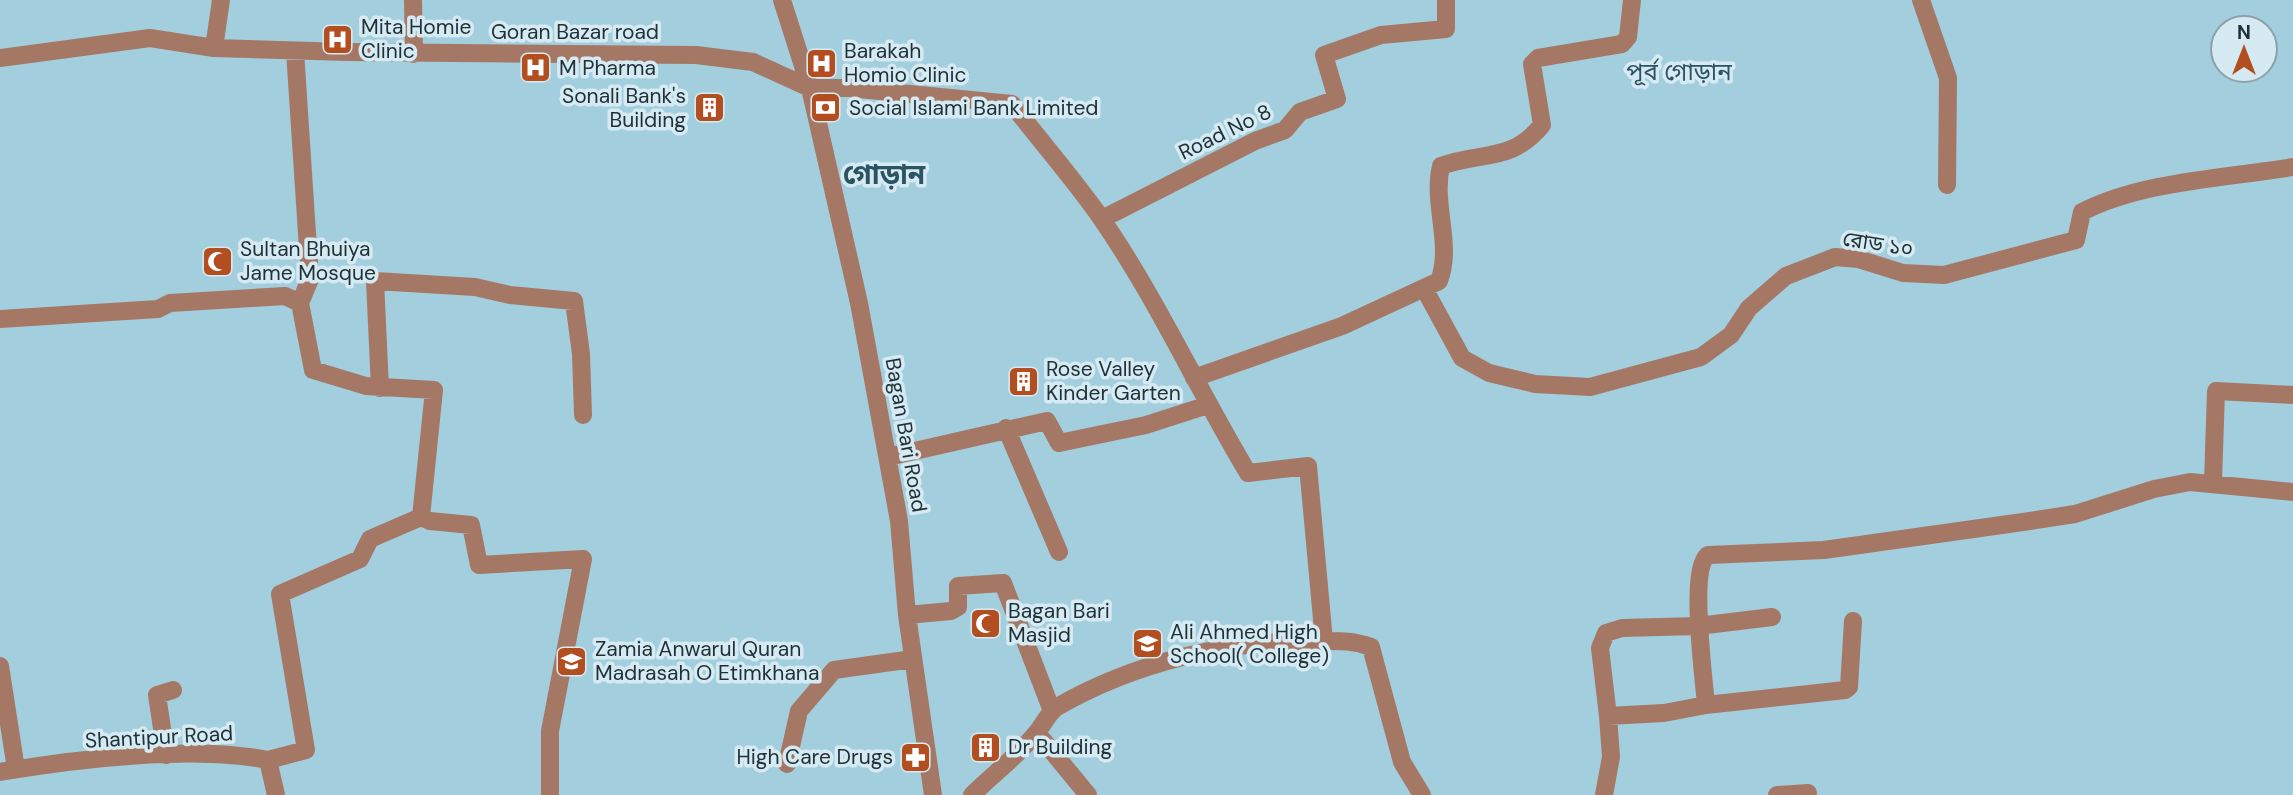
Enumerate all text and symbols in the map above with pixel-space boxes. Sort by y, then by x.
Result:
place label: Mita Homie Clinic [361,13,471,65]
north arrow [2209,14,2279,84]
street label: Goran Bazar road [491,18,659,46]
text: N [2237,20,2251,45]
hospital icon: Mita Homie Clinic [321,22,355,56]
place label: Barakah Homio Clinic [844,37,966,89]
hospital icon: Barakah Homio Clinic [804,46,838,80]
hospital icon: M Pharma [519,51,553,85]
place label: M Pharma [559,54,656,82]
district label: পূর্ব গোড়ান [1626,56,1732,87]
place label: Sonali Bank's Building [562,82,686,134]
building icon: Sonali Bank's Building [692,91,726,125]
bank icon: Social Islami Bank Limited [809,91,843,125]
place label: Social Islami Bank Limited [849,94,1098,122]
street label: Road No 8 [1174,98,1276,166]
district label: গোড়ান [843,156,926,193]
street label: রোড ১০ [1841,225,1915,263]
place label: Sultan Bhuiya Jame Mosque [240,235,376,287]
mosque icon: Sultan Bhuiya Jame Mosque [200,244,234,278]
place label: Rose Valley Kinder Garten [1046,355,1181,407]
street label: Bagan Bari Road [879,356,933,514]
building icon: Rose Valley Kinder Garten [1006,364,1040,398]
place label: Bagan Bari Masjid [1008,597,1110,649]
mosque icon: Bagan Bari Masjid [968,606,1002,640]
place label: Ali Ahmed High School( College) [1170,618,1329,670]
school or university icon: Ali Ahmed High School( College) [1130,627,1164,661]
place label: Zamia Anwarul Quran Madrasah O Etimkhana [595,635,819,687]
school or university icon: Zamia Anwarul Quran Madrasah O Etimkhana [555,644,589,678]
street label: Shantipur Road [84,719,234,755]
building icon: Dr Building [968,730,1002,764]
place label: Dr Building [1008,733,1112,761]
pharmacy icon: High Care Drugs [899,740,933,774]
place label: High Care Drugs [736,743,893,771]

